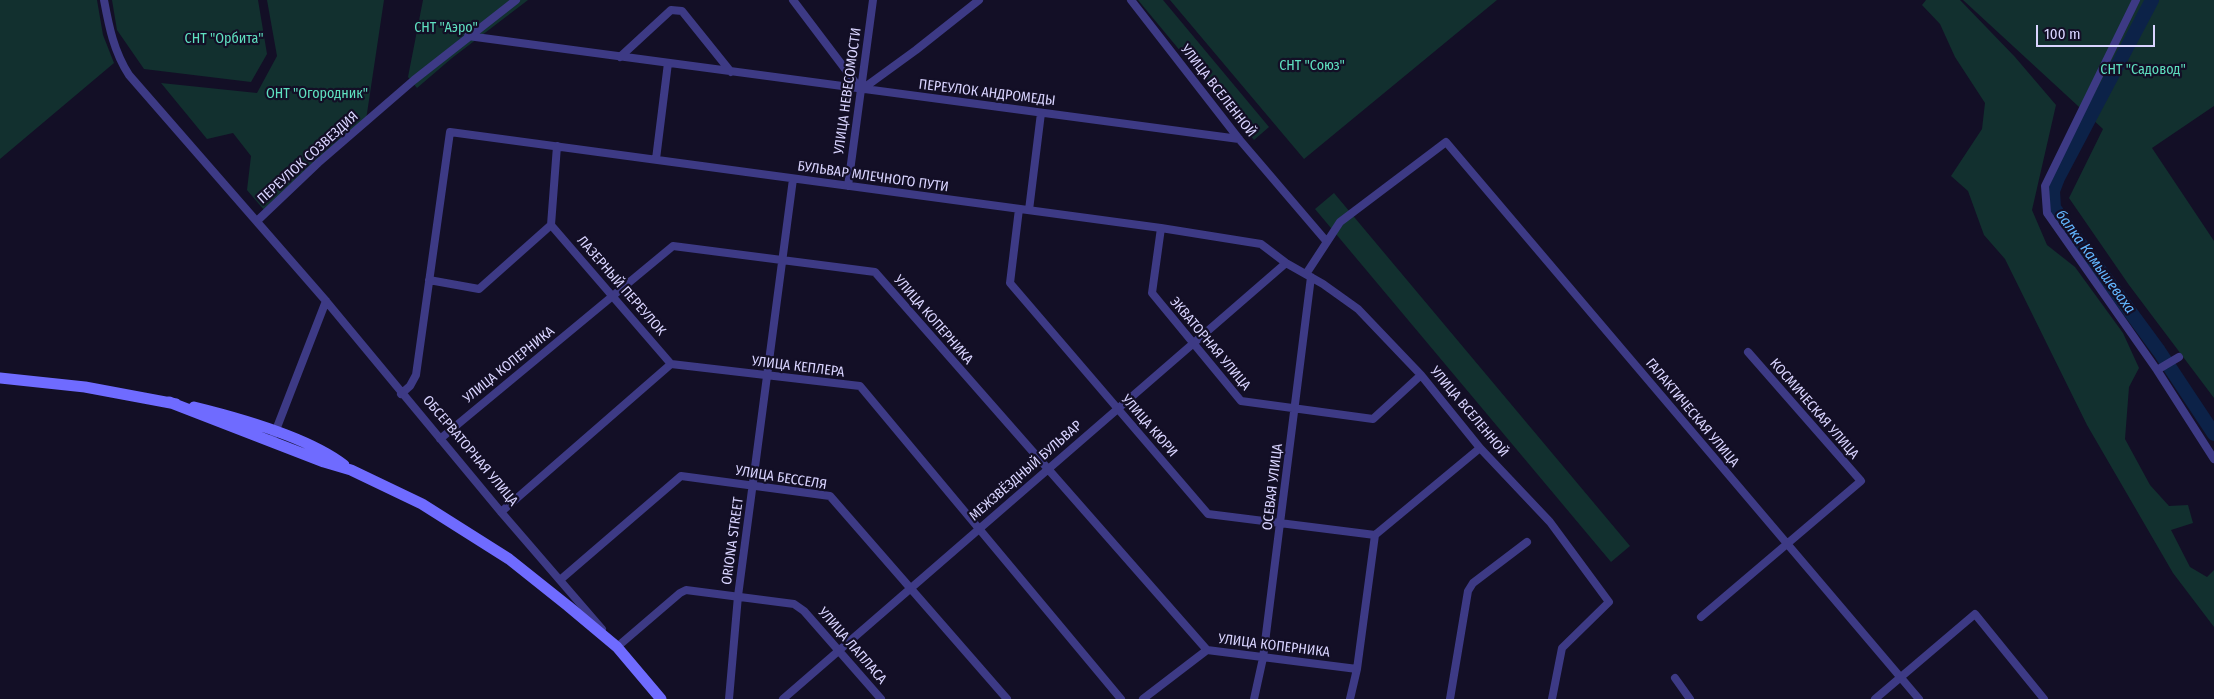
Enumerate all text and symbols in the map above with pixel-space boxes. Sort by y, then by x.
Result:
scale bar [2039,15,2158,47]
park label: СНТ "Аэро" [414,20,478,36]
text: 100 m [2044,25,2081,43]
street label: УЛИЦА НЕВЕСОМОСТИ [831,27,865,155]
park label: СНТ "Орбита" [185,31,263,47]
street label: УЛИЦА ВСЕЛЕННОЙ [1177,41,1259,141]
park label: СНТ "Союз" [1279,58,1345,74]
park label: СНТ "Садовод" [2100,62,2186,78]
street label: ПЕРЕУЛОК АНДРОМЕДЫ [918,76,1056,110]
park label: ОНТ "Огородник" [266,86,368,102]
street label: ПЕРЕУЛОК СОЗВЕЗДИЯ [254,108,362,208]
street label: БУЛЬВАР МЛЕЧНОГО ПУТИ [796,158,950,196]
water label: балка Камышеваха [2051,207,2139,317]
street label: ЛАЗЕРНЫЙ ПЕРЕУЛОК [573,233,669,339]
street label: УЛИЦА КОПЕРНИКА [890,272,976,368]
street label: ЭКВАТОРНАЯ УЛИЦА [1166,294,1254,394]
street label: УЛИЦА КОПЕРНИКА [460,323,558,407]
street label: УЛИЦА КЕПЛЕРА [751,353,845,381]
street label: ГАЛАКТИЧЕСКАЯ УЛИЦА [1642,355,1742,471]
street label: КОСМИЧЕСКАЯ УЛИЦА [1766,355,1862,463]
street label: УЛИЦА ВСЕЛЕННОЙ [1426,363,1512,461]
street label: УЛИЦА КЮРИ [1117,391,1181,461]
street label: ОБСЕРВАТОРНАЯ УЛИЦА [419,392,521,510]
street label: МЕЖЗВЁЗДНЫЙ БУЛЬВАР [966,417,1086,525]
street label: ОСЕВАЯ УЛИЦА [1259,443,1287,531]
street label: УЛИЦА БЕССЕЛЯ [734,462,828,494]
street label: ORIONA STREET [719,496,747,586]
street label: УЛИЦА ЛАПЛАСА [814,604,890,688]
street label: УЛИЦА КОПЕРНИКА [1217,631,1331,661]

